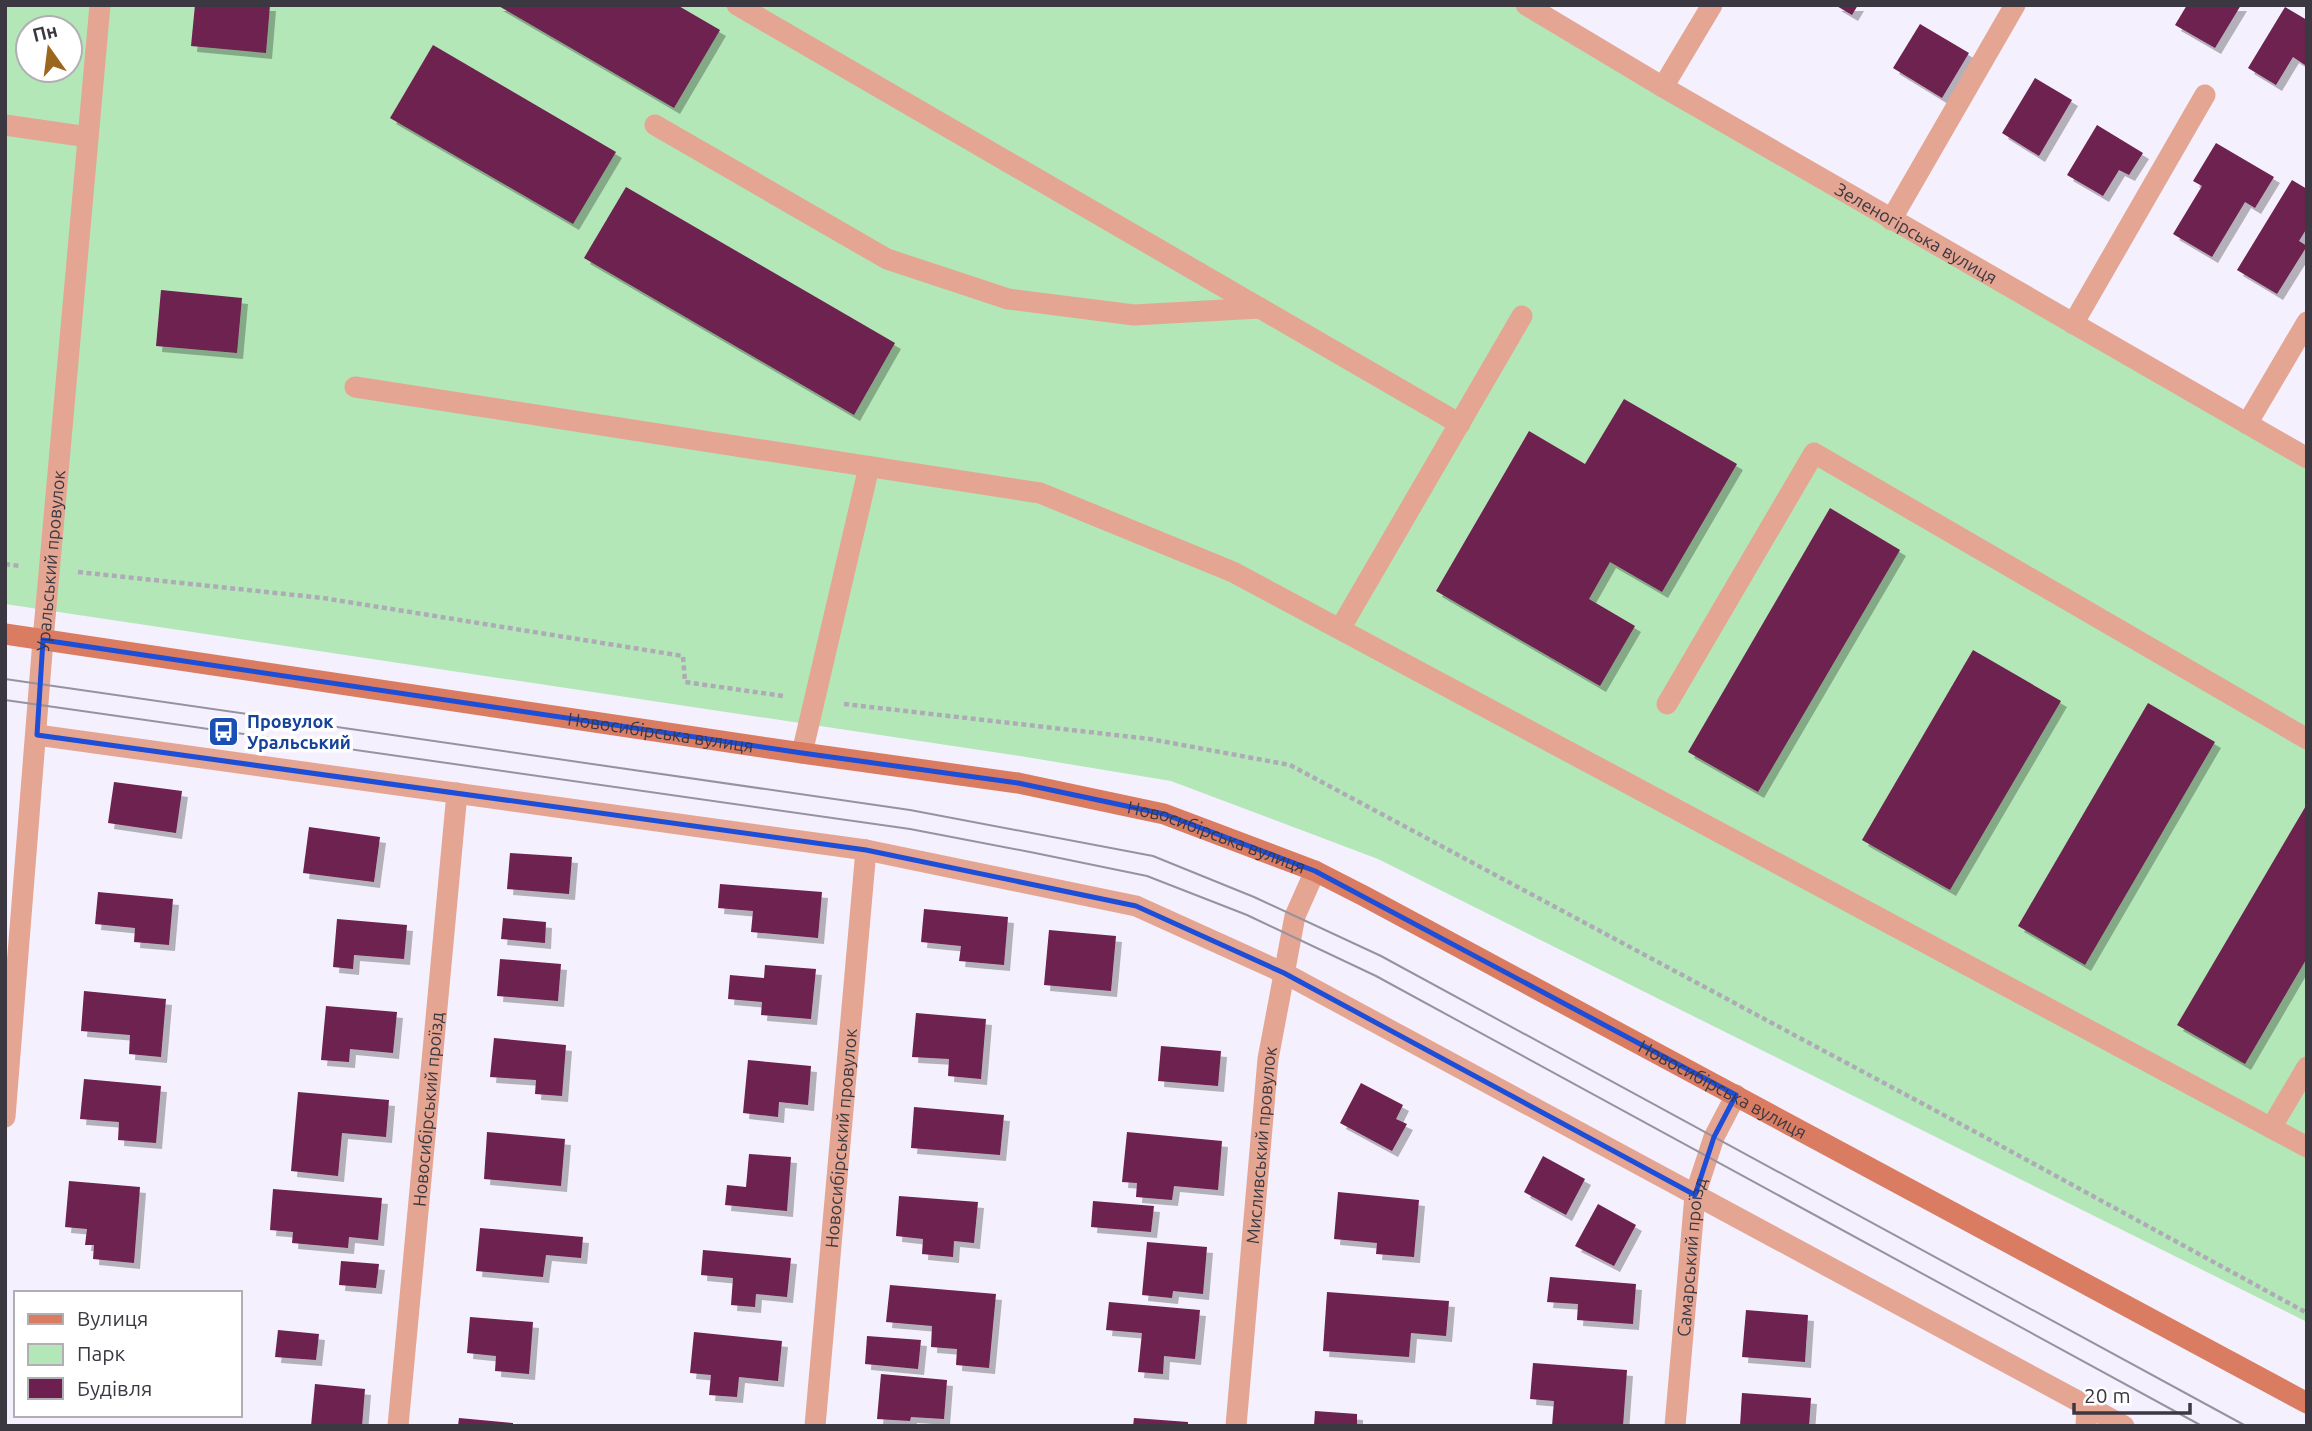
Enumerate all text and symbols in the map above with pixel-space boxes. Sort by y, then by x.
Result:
north arrow [14,14,84,84]
text: Пн [30,19,60,46]
street label: Зеленогірська вулиця [1832,178,2001,287]
street label: Уральський провулок [32,469,68,652]
street label: Новосибірська вулиця [566,708,755,756]
place label: Провулок Уральський [247,711,351,752]
bus stop icon: Провулок Уральський [207,714,241,748]
street label: Новосибірська вулиця [1126,796,1309,877]
street label: Новосибірський проїзд [408,1011,447,1208]
street label: Новосибірський провулок [821,1027,860,1249]
street label: Новосибірська вулиця [1635,1036,1810,1142]
street label: Мисливський провулок [1242,1044,1280,1245]
street label: Самарський проїзд [1673,1174,1710,1338]
legend [14,1291,242,1417]
text: Вулиця [77,1306,148,1330]
text: Парк [77,1341,126,1365]
scale bar [2074,1372,2190,1416]
text: Будівля [77,1376,152,1400]
text: 20 m [2084,1383,2131,1407]

